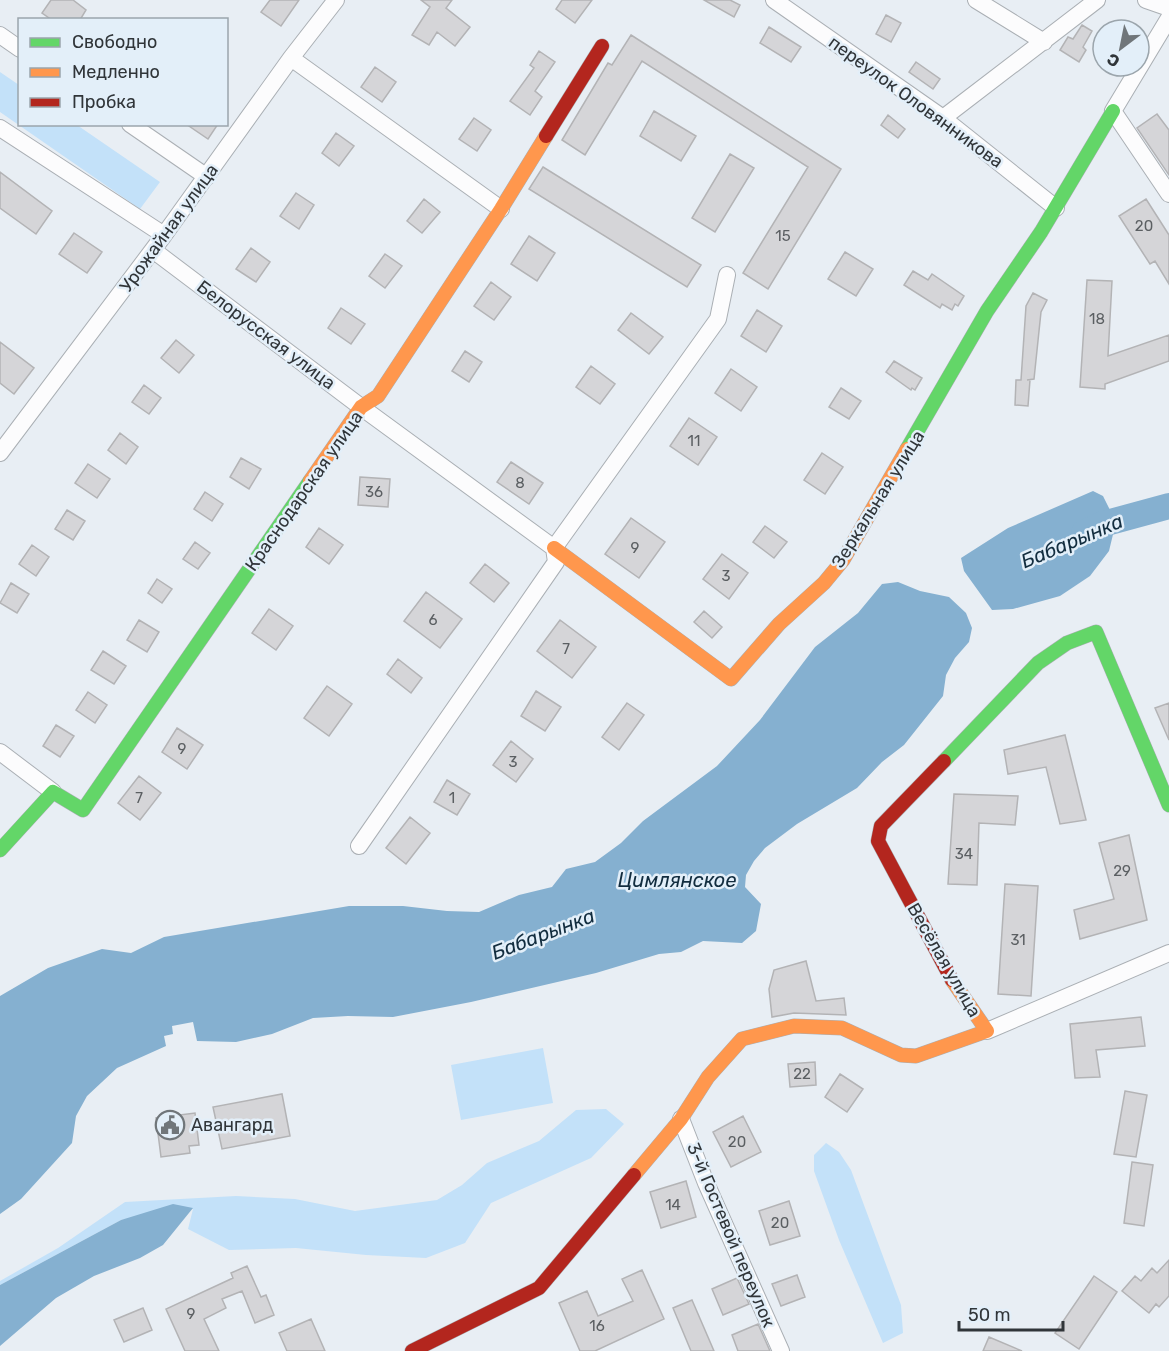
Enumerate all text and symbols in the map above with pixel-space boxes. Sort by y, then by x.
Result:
legend [18,18,228,126]
north arrow [1091,18,1151,78]
text: Свободно [72,31,157,53]
street label: переулок Оловянникова [824,31,1008,173]
text: С [1104,49,1123,71]
text: Медленно [72,61,160,83]
text: Пробка [72,91,136,113]
street label: Урожайная улица [115,160,223,296]
house number: 20 [1135,217,1153,235]
house number: 15 [775,227,791,245]
street label: Белорусская улица [192,276,340,394]
house number: 18 [1089,310,1105,328]
street label: Краснодарская улица [240,407,368,575]
street label: Зеркальная улица [827,426,929,572]
house number: 11 [688,432,700,450]
house number: 8 [515,474,525,492]
house number: 36 [365,483,383,501]
water label: Бабарынка [1017,509,1127,573]
house number: 9 [631,539,640,557]
house number: 3 [721,567,731,585]
house number: 6 [428,611,438,629]
house number: 7 [562,640,570,658]
house number: 9 [178,740,187,758]
house number: 3 [508,753,518,771]
house number: 7 [135,789,143,807]
house number: 1 [449,789,455,807]
house number: 34 [955,845,973,863]
house number: 29 [1113,862,1131,880]
water label: Цимлянское [618,868,736,892]
street label: Весёлая улица [902,899,986,1021]
water label: Бабарынка [488,903,598,965]
house number: 31 [1010,931,1026,949]
house number: 22 [793,1065,811,1083]
public building icon: Авангард [154,1109,186,1141]
place label: Авангард [191,1114,273,1136]
house number: 20 [728,1133,746,1151]
street label: 3-й Гостевой переулок [682,1139,780,1331]
house number: 14 [665,1196,681,1214]
house number: 20 [771,1214,789,1232]
scale bar [959,1294,1062,1332]
text: 50 m [968,1304,1011,1326]
house number: 9 [187,1305,196,1323]
house number: 16 [589,1317,605,1335]

